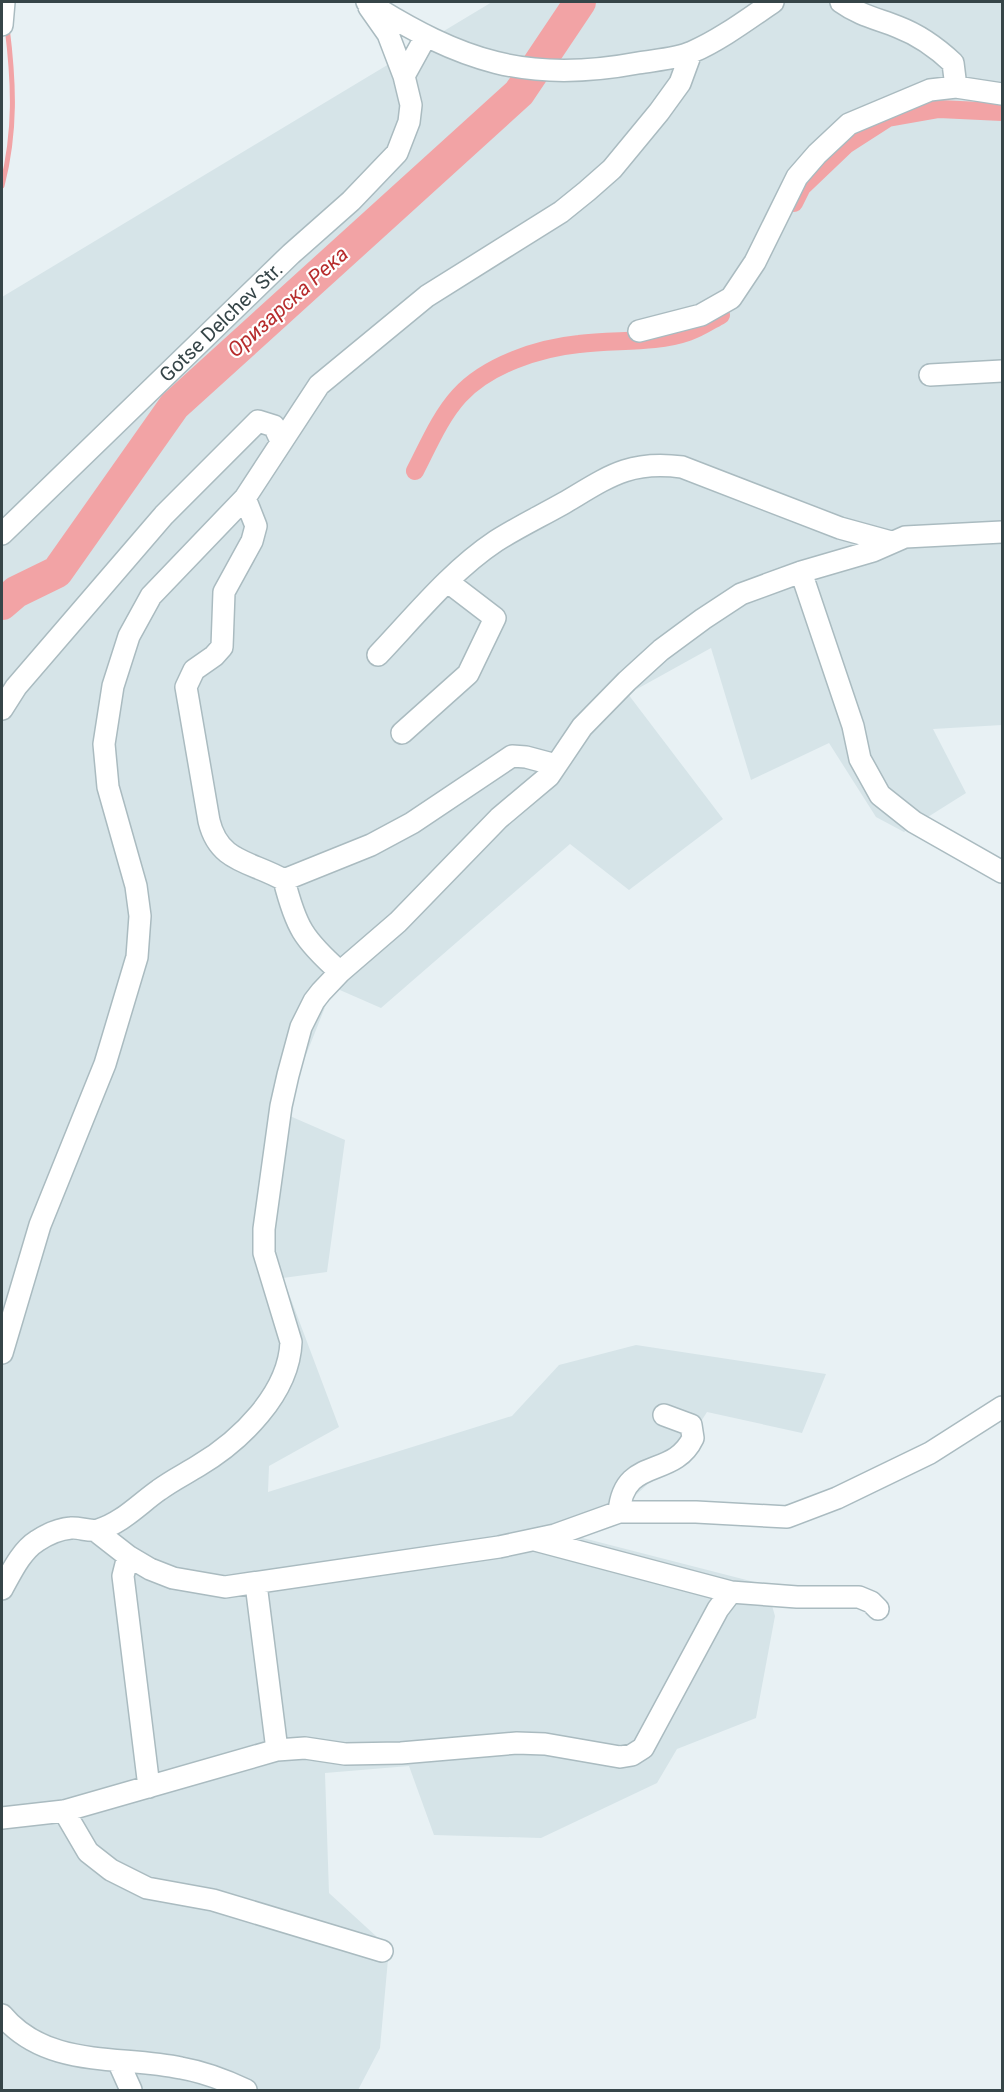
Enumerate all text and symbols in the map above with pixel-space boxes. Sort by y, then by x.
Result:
water label: Оризарска Река [223,242,353,362]
street label: Gotse Delchev Str. [154,257,288,387]

